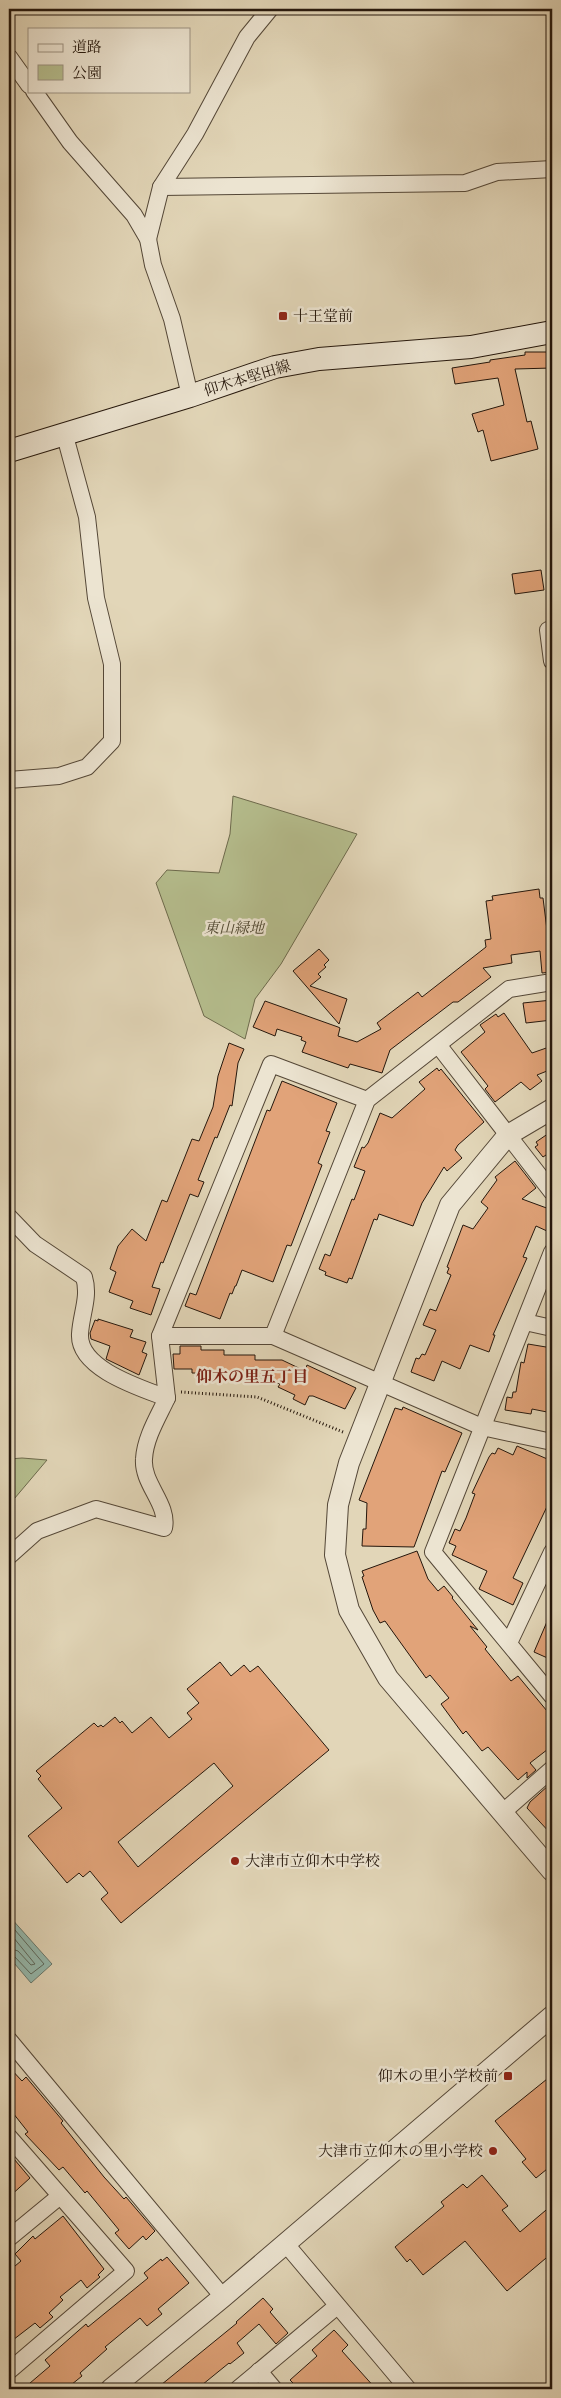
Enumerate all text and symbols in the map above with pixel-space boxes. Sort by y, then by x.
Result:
legend [28,28,190,92]
text: 道路 [72,37,102,57]
text: 公園 [72,63,102,83]
place label: 十王堂前 [293,306,353,326]
marker: 十王堂前 [277,310,289,322]
street label: 仰木本堅田線 [201,355,293,401]
park label: 東山緑地 [204,918,266,938]
district label: 仰木の里五丁目 [196,1366,308,1388]
place label: 大津市立仰木中学校 [245,1851,380,1871]
marker: 大津市立仰木中学校 [229,1855,241,1867]
place label: 仰木の里小学校前 [378,2066,498,2086]
marker: 仰木の里小学校前 [502,2070,514,2082]
place label: 大津市立仰木の里小学校 [318,2141,483,2161]
marker: 大津市立仰木の里小学校 [487,2145,499,2157]

